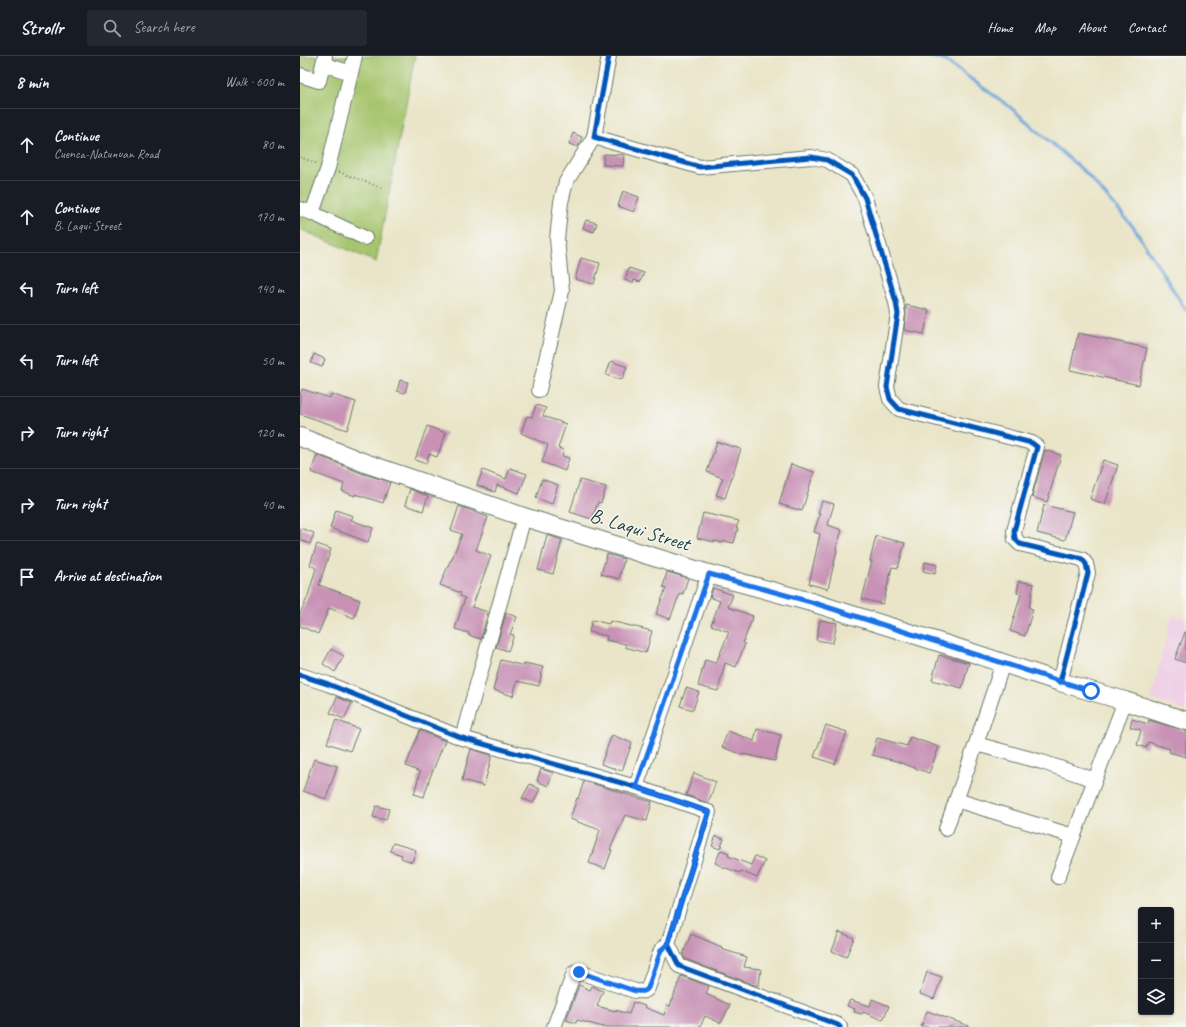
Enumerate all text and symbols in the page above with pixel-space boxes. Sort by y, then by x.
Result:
search box [87,10,367,46]
text: Strollr [20,16,63,40]
icon: search [101,17,123,39]
text: Search here [133,18,195,37]
text: Home [987,19,1013,36]
text: Map [1035,19,1056,36]
text: About [1078,19,1106,36]
text: Contact [1128,19,1166,36]
text: 8 min [16,72,49,93]
text: Walk · 600 m [225,74,284,90]
text: Continue [54,127,99,146]
icon: ahead [16,134,38,156]
text: 80 m [262,137,284,153]
text: Cuenca-Natunuan Road [54,146,159,162]
text: Continue [54,199,99,218]
icon: ahead [16,206,38,228]
text: 170 m [256,209,284,225]
text: B. Laqui Street [54,218,121,234]
icon: left [16,278,38,300]
text: Turn left [54,279,97,298]
text: 140 m [256,281,284,297]
icon: left [16,350,38,372]
text: Turn left [54,351,97,370]
text: 50 m [262,353,284,369]
icon: right [16,422,38,444]
text: Turn right [54,423,107,442]
text: 120 m [256,425,284,441]
icon: right [16,494,38,516]
text: Turn right [54,495,107,514]
text: 40 m [262,497,284,513]
street label: B. Laqui Street [587,502,695,557]
icon: arrive [16,566,38,588]
text: Arrive at destination [54,567,161,586]
route start [1082,682,1100,700]
map controls [1138,907,1174,1015]
button: + [1138,907,1174,943]
button: − [1138,943,1174,979]
route end [570,963,588,981]
button: layers [1138,979,1174,1015]

